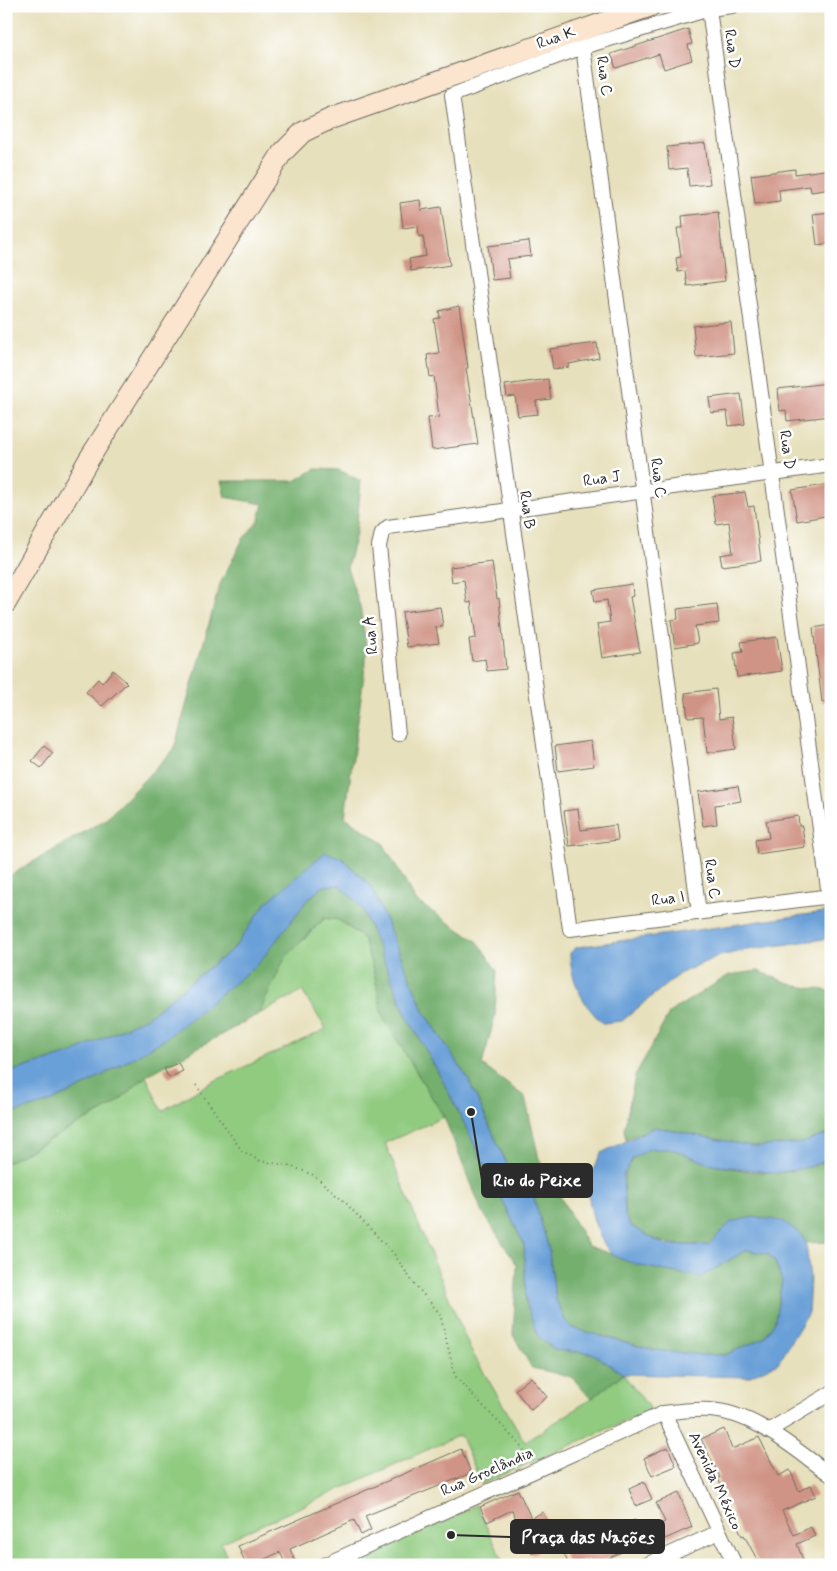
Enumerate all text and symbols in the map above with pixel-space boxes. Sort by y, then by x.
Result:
street label: Rua K [534,21,579,55]
street label: Rua D [719,28,745,70]
street label: Rua C [591,55,617,97]
street label: Rua D [774,429,800,471]
street label: Rua C [645,457,671,499]
street label: Rua J [582,466,622,492]
street label: Rua B [514,489,540,531]
street label: Rua A [359,614,383,656]
street label: Rua C [699,858,725,900]
street label: Rua I [650,887,686,911]
callout: Rio do Peixe [482,1164,592,1197]
text: Rio do Peixe [493,1169,581,1193]
street label: Avenida México [683,1429,747,1533]
street label: Rua Groelândia [438,1442,537,1502]
callout: Praça das Nações [511,1520,664,1553]
text: Praça das Nações [521,1526,655,1550]

